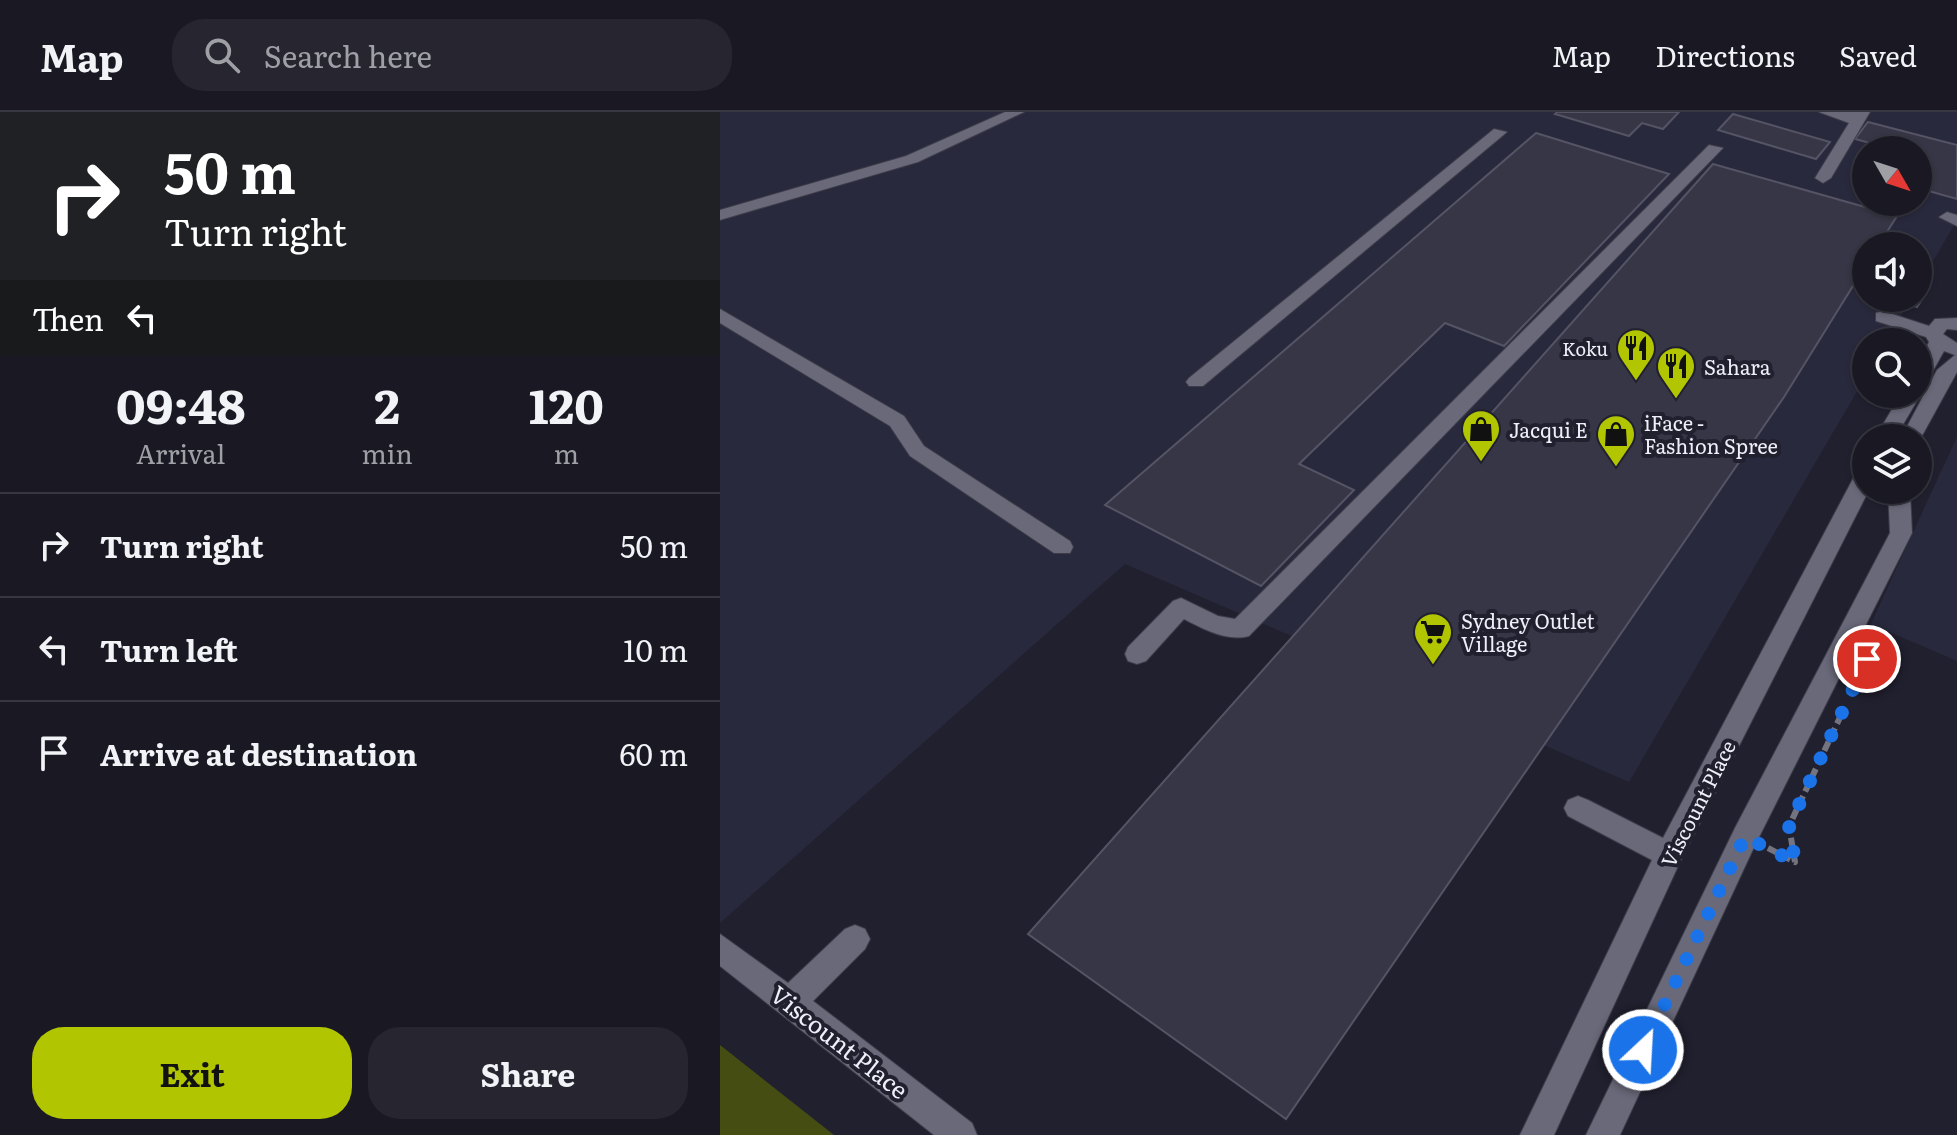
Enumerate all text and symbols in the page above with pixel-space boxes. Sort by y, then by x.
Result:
search box [172,19,732,91]
text: Map [40,27,124,84]
icon: search [200,33,244,77]
text: Search here [264,33,432,77]
text: Map [1552,34,1611,76]
text: Directions [1655,34,1795,76]
text: Saved [1839,34,1917,76]
text: 50 m [164,128,296,211]
north arrow [1852,136,1932,216]
map controls [1852,136,1932,504]
icon: right [32,144,136,248]
text: Turn right [164,204,347,257]
button: sound [1852,232,1932,312]
text: Then [32,296,104,340]
icon: left [120,296,164,340]
restaurant icon: Koku [1615,327,1657,382]
button: search [1852,328,1932,408]
place label: Koku [1562,335,1608,362]
restaurant icon: Sahara [1655,345,1697,400]
place label: Sahara [1704,351,1771,381]
text: 09:48 [116,368,245,439]
text: 2 [374,368,400,439]
text: 120 [529,368,604,439]
place label: iFace - Fashion Spree [1644,407,1778,460]
shop icon: Jacqui E [1460,408,1502,463]
shop icon: iFace - Fashion Spree [1595,413,1637,468]
place label: Jacqui E [1509,414,1588,444]
button: layers [1852,424,1932,504]
text: Arrival [136,433,225,472]
text: min [362,433,413,472]
text: m [554,433,579,472]
icon: right [32,523,76,567]
text: Turn right [100,523,264,567]
text: 50 m [620,523,688,567]
place label: Sydney Outlet Village [1461,605,1595,658]
supermarket icon: Sydney Outlet Village [1412,611,1454,666]
pin [1833,625,1901,693]
icon: left [32,627,76,671]
text: Turn left [100,627,238,671]
text: 10 m [623,627,688,671]
icon: arrive [1845,637,1889,681]
icon: arrive [32,731,76,775]
text: Arrive at destination [100,731,417,775]
text: 60 m [619,731,688,775]
street label: Viscount Place [1652,734,1742,872]
street label: Viscount Place [764,976,916,1106]
position arrow [1601,1008,1685,1092]
button: Exit [32,1027,352,1119]
button: Share [368,1027,688,1119]

